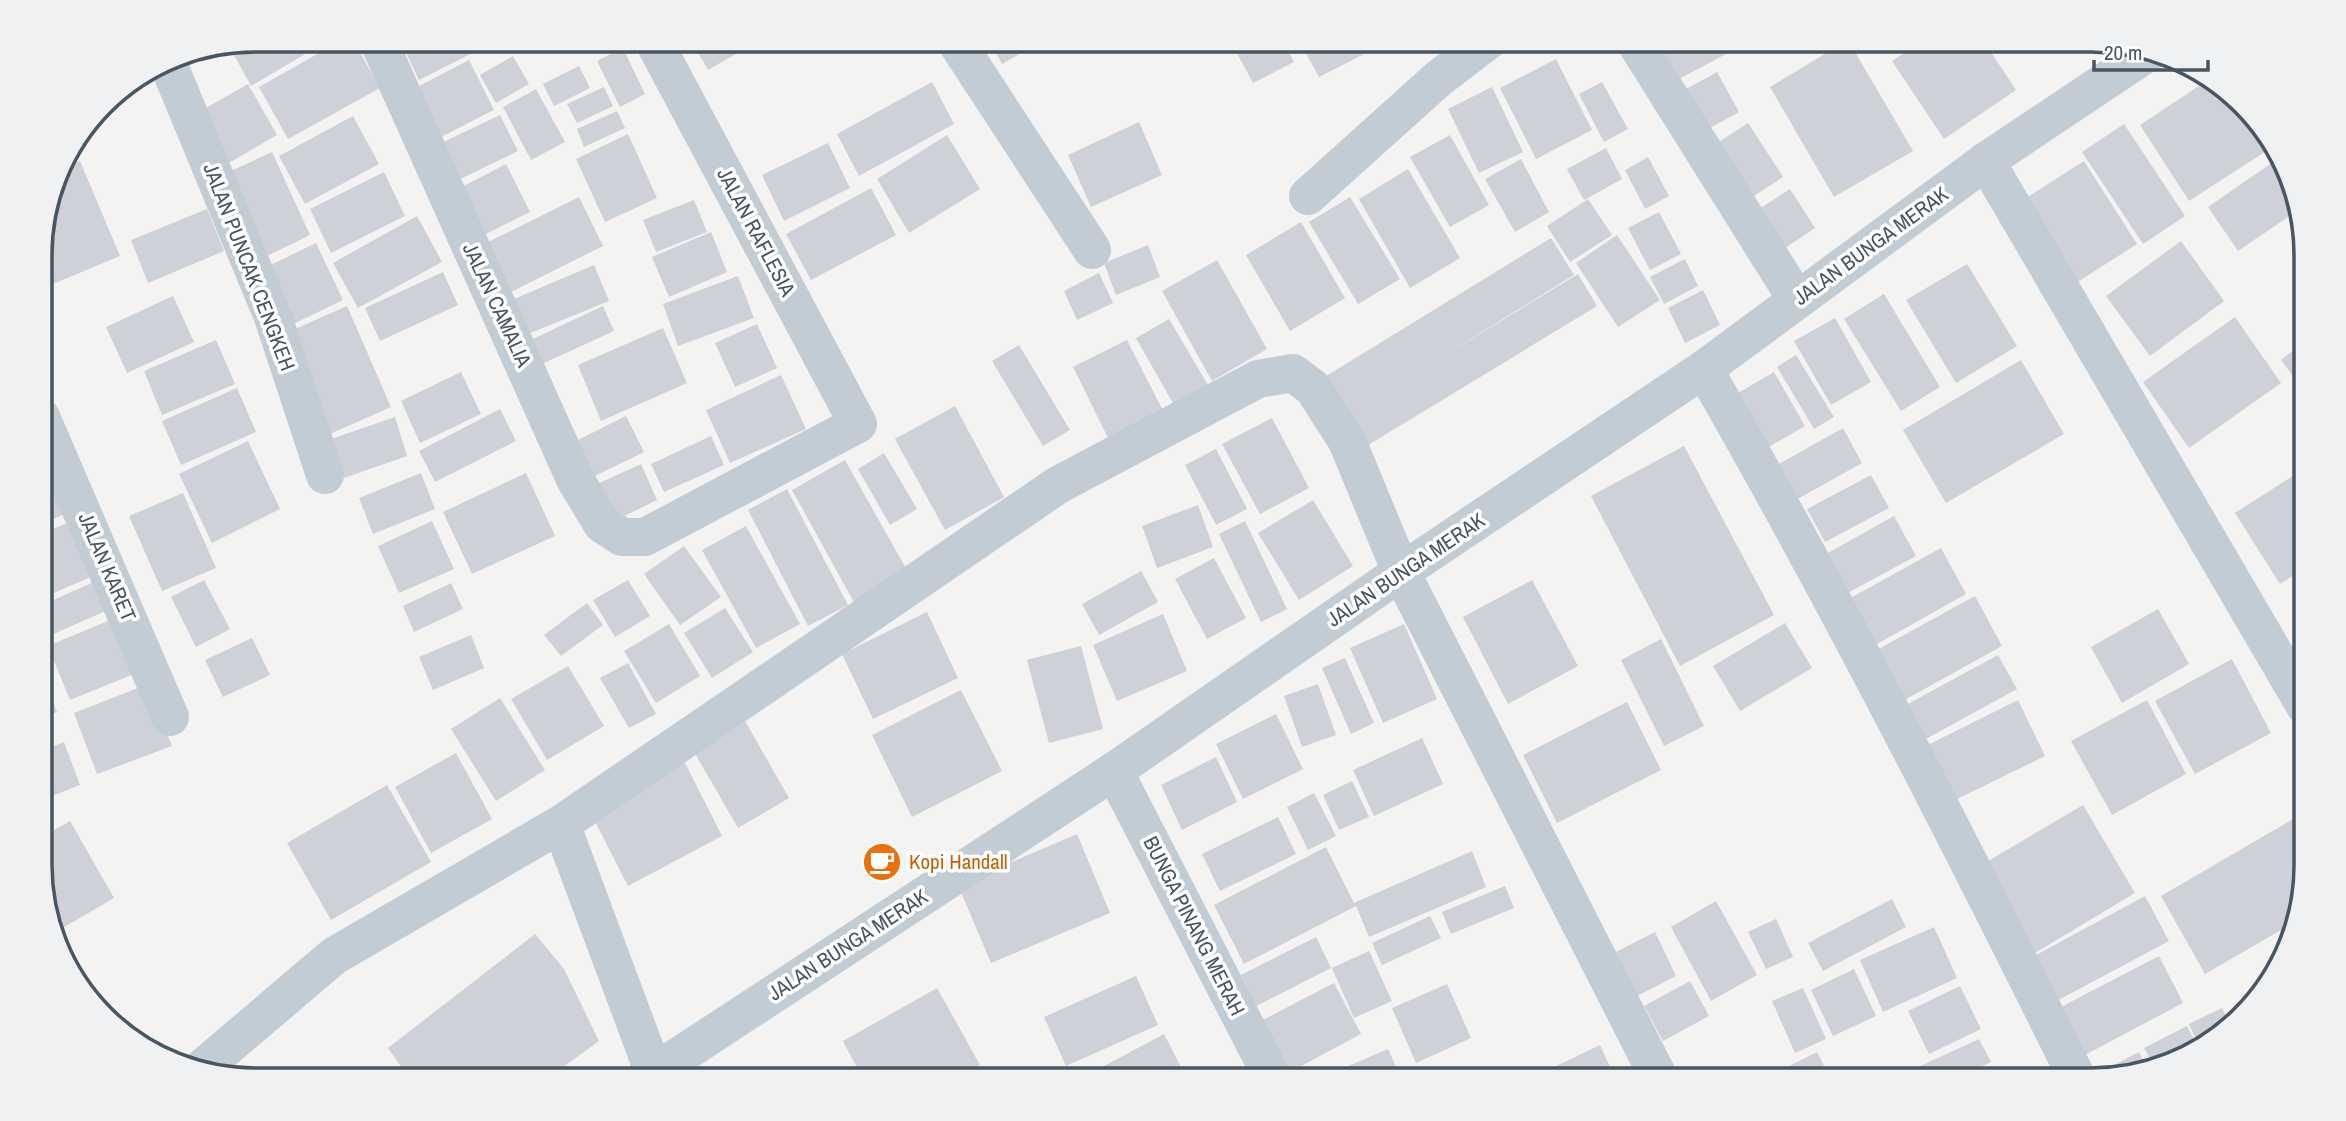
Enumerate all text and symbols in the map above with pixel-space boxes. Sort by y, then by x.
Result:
scale bar [2094,28,2208,72]
text: 20 m [2104,38,2142,67]
street label: JALAN PUNCAK CENGKEH [196,159,302,375]
street label: JALAN RAFLESIA [710,162,803,302]
street label: JALAN BUNGA MERAK [1787,179,1954,312]
street label: JALAN CAMALIA [456,238,539,372]
street label: JALAN BUNGA MERAK [1321,506,1491,633]
street label: JALAN KARET [71,508,144,626]
street label: BUNGA PINANG MERAH [1137,831,1252,1021]
cafe icon: Kopi Handall [861,841,903,883]
place label: Kopi Handall [909,847,1008,876]
street label: JALAN BUNGA MERAK [762,882,934,1007]

